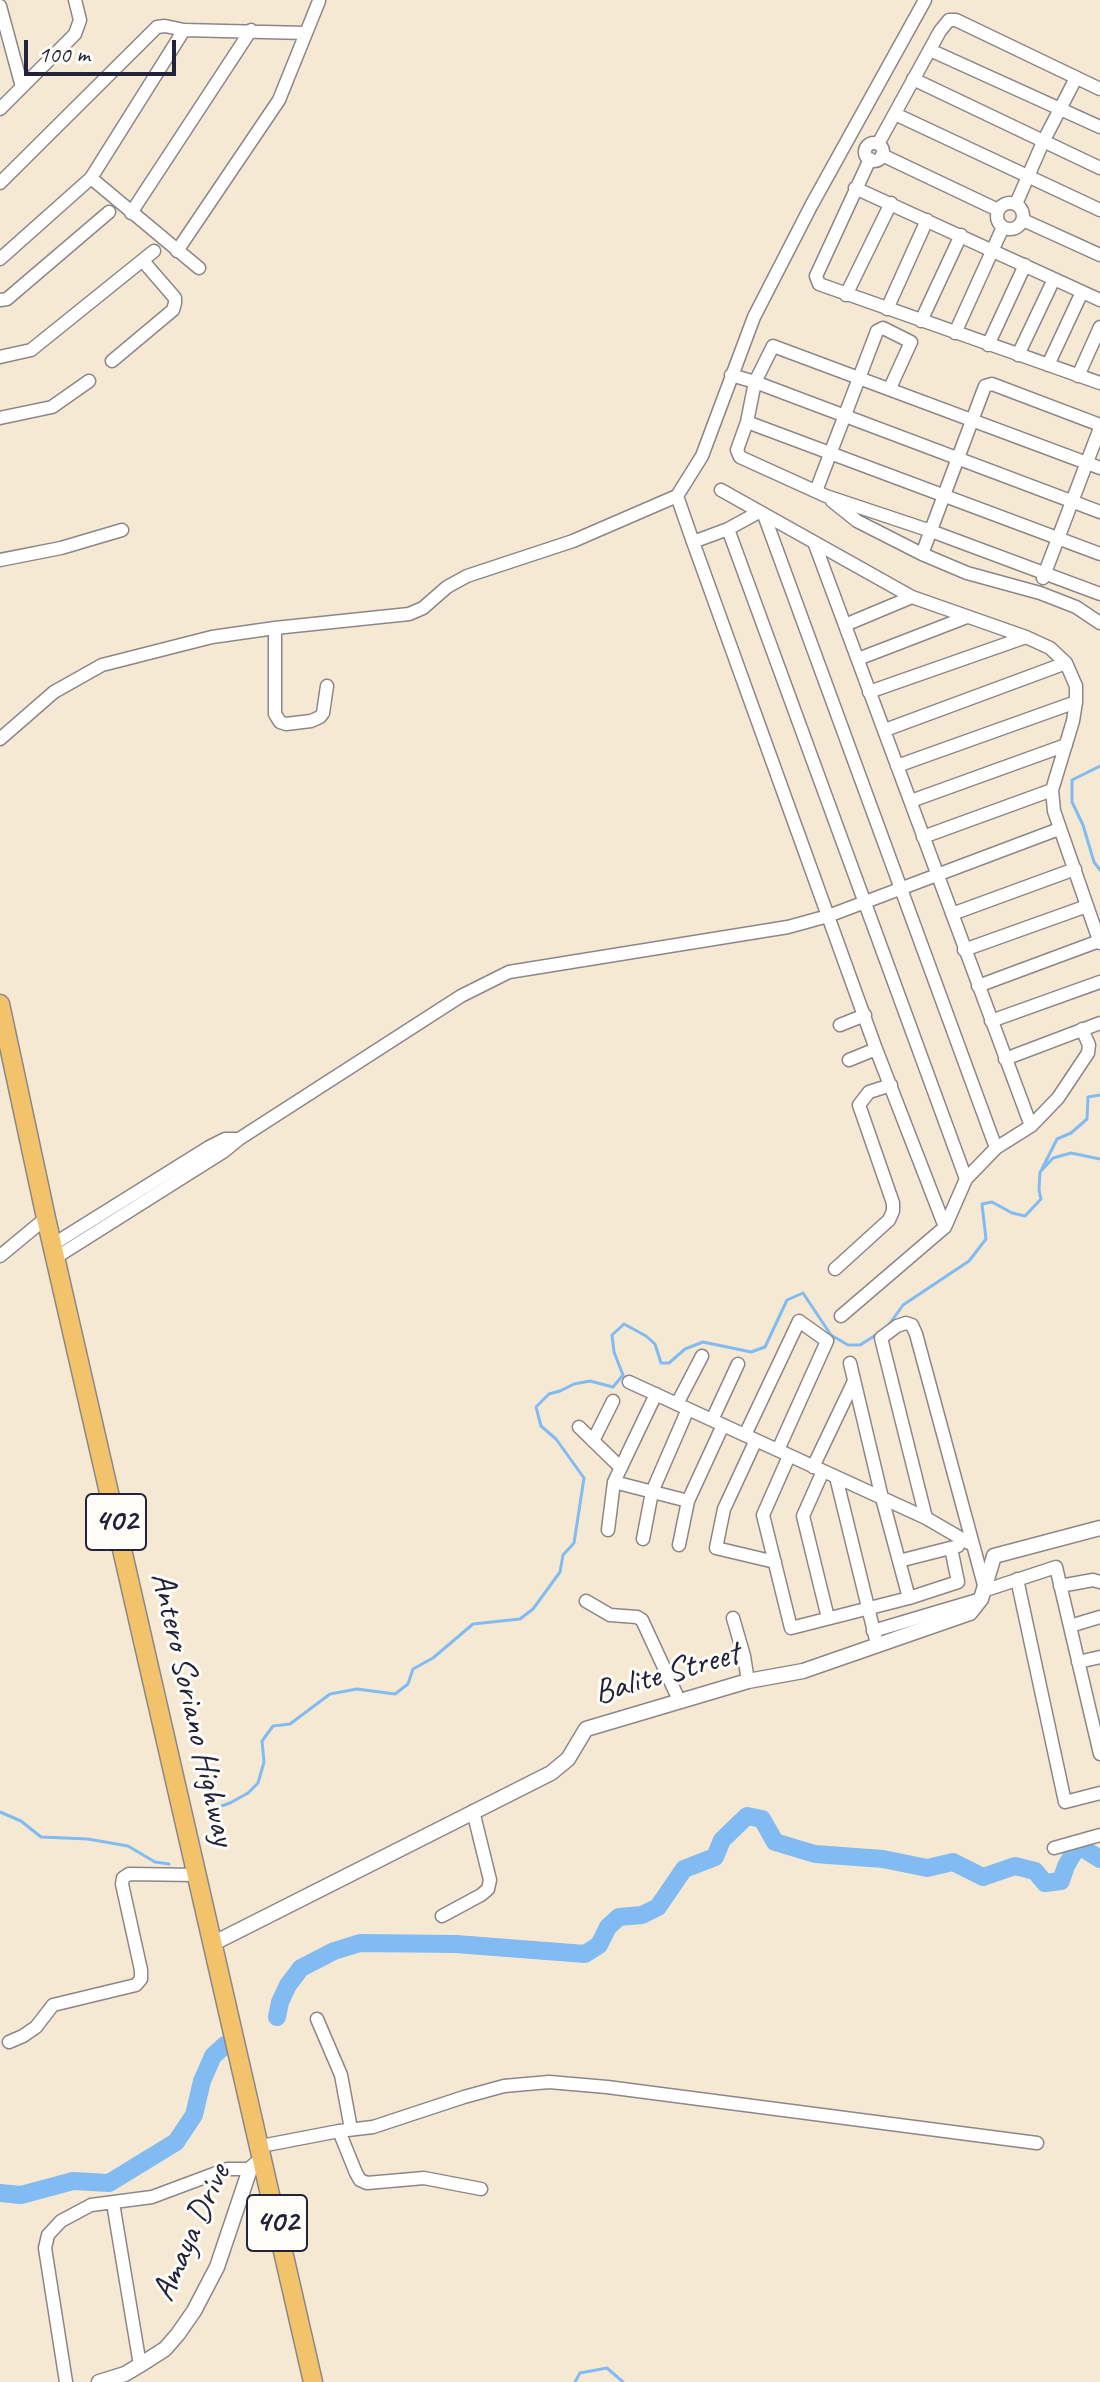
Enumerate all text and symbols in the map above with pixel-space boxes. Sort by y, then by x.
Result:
scale bar [28,24,180,74]
text: 100 m [38,39,90,69]
road number: 402 [86,1494,146,1550]
street label: Antero Soriano Highway [141,1568,243,1850]
street label: Balite Street [590,1634,744,1714]
street label: Amaya Drive [144,2158,240,2308]
road number: 402 [247,2195,307,2251]

